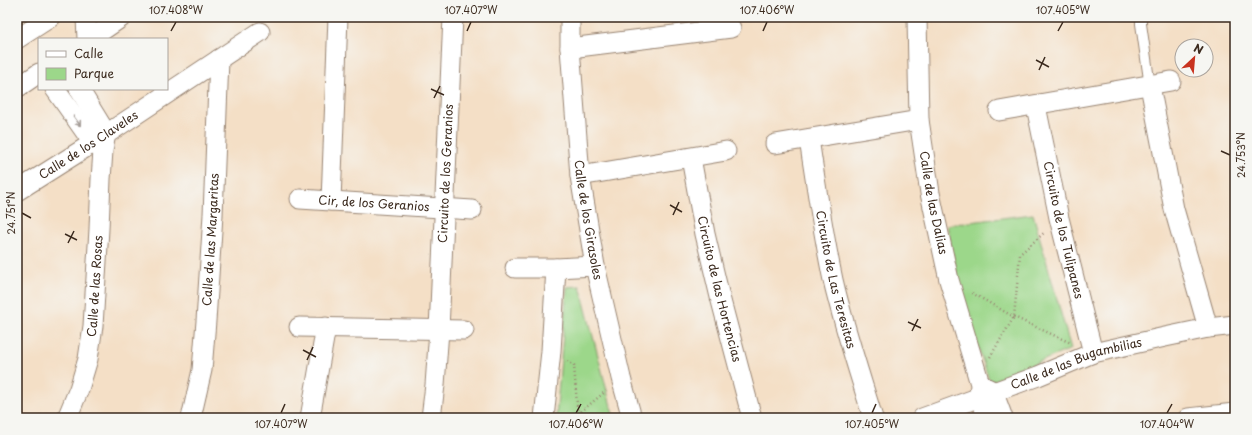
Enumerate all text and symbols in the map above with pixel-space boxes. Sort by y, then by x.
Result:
text: 107.408°W [149,2,204,17]
text: 107.407°W [444,2,498,17]
text: 107.406°W [740,2,795,17]
text: 107.405°W [1036,2,1091,17]
legend [38,38,168,90]
north arrow [1174,38,1214,78]
text: N [1191,39,1207,58]
text: Calle [74,44,104,62]
text: Parque [74,64,114,82]
street label: Circuito de los Geranios [433,103,457,243]
street label: Calle de los Claveles [35,105,142,183]
one-way arrow [73,116,81,127]
text: 24.753°N [1233,132,1248,178]
street label: Calle de las Dalias [916,150,953,256]
street label: Calle de los Girasoles [571,159,608,282]
street label: Circuito de los Tulipanes [1040,159,1089,301]
street label: Calle de las Margaritas [197,172,223,306]
street label: Cir, de los Geranios [318,190,431,215]
text: 24.751°N [3,191,18,234]
street label: Circuito de Las Teresitas [812,209,861,351]
street label: Circuito de las Hortencias [694,214,747,364]
street label: Calle de las Rosas [81,234,107,338]
street label: Calle de las Bugambilias [1008,332,1144,393]
text: 107.407°W [254,416,308,431]
text: 107.406°W [549,416,604,431]
text: 107.405°W [845,416,900,431]
text: 107.404°W [1140,416,1195,431]

